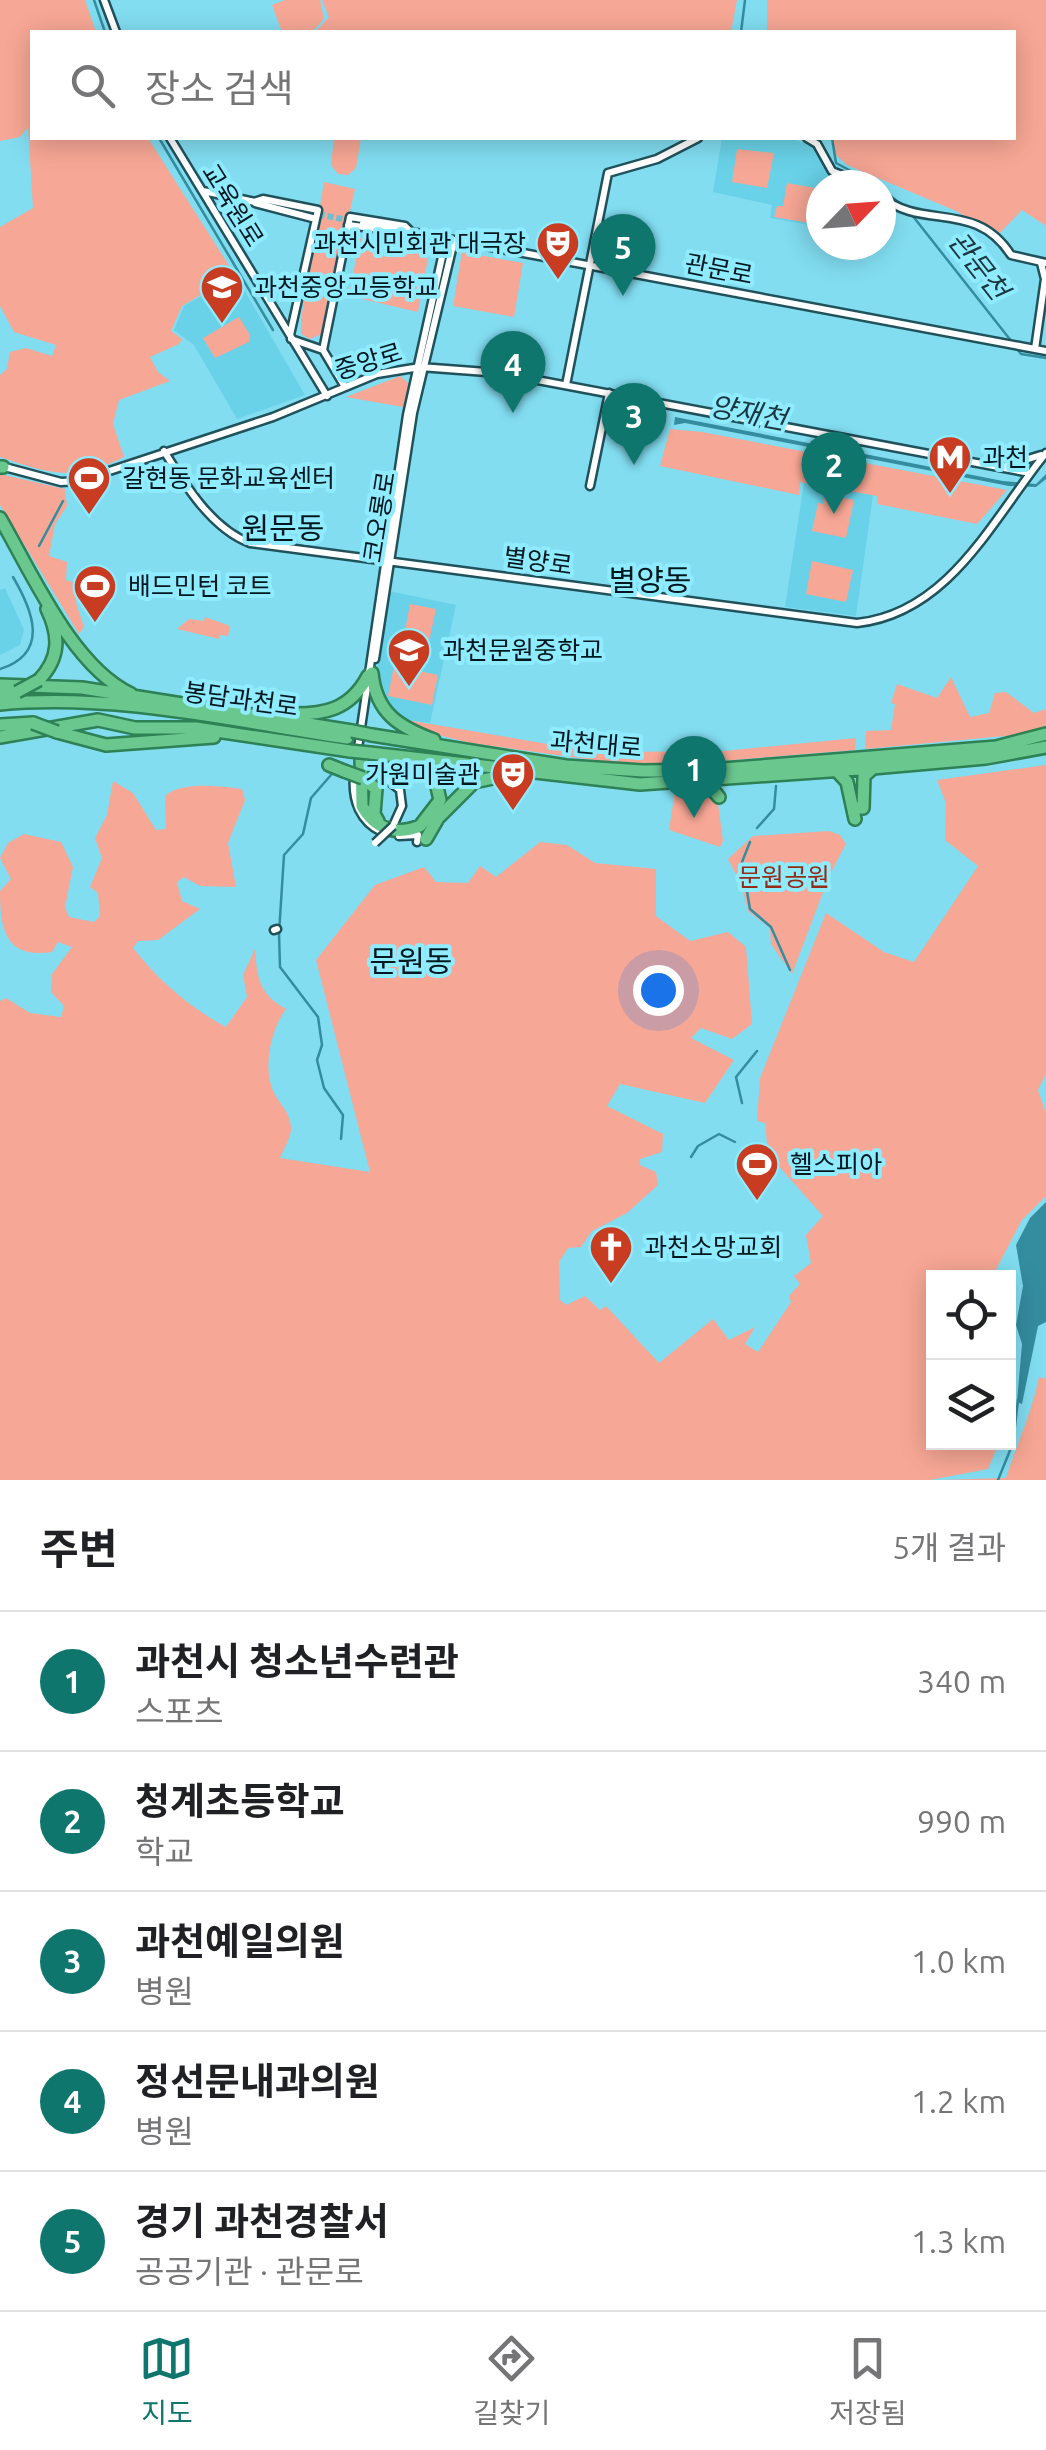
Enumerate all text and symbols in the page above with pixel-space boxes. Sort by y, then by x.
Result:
search box [30,30,1016,140]
icon: search [65,58,120,113]
text: 장소 검색 [145,67,294,109]
street label: 교육원로 [197,159,269,251]
north arrow [806,170,896,260]
pin: 5 [590,214,656,296]
theatre icon: 과천시민회관 대극장 [535,220,581,281]
water label: 관문천 [943,225,1017,308]
place label: 과천시민회관 대극장 [313,229,526,257]
street label: 관문로 [682,249,756,289]
school or university icon: 과천중앙고등학교 [199,264,245,325]
place label: 과천중앙고등학교 [254,273,438,301]
pin: 4 [480,330,546,413]
street label: 중앙로 [331,338,405,384]
pin: 3 [602,382,666,465]
water label: 양재천 [707,389,792,435]
pin: 2 [802,432,866,514]
metro station icon: 과천 [927,434,973,495]
place label: 과천 [982,443,1028,471]
sports icon: 갈현동 문화교육센터 [66,455,112,516]
place label: 갈현동 문화교육센터 [122,464,335,492]
street label: 코오롱로 [358,469,400,565]
district label: 원문동 [242,511,324,545]
street label: 별양로 [502,542,574,580]
sports icon: 배드민턴 코트 [72,563,118,624]
district label: 별양동 [609,563,691,597]
place label: 배드민턴 코트 [128,572,272,600]
school or university icon: 과천문원중학교 [386,627,432,688]
place label: 과천문원중학교 [442,636,603,664]
street label: 봉담과천로 [182,677,300,721]
street label: 과천대로 [549,726,643,762]
pin: 1 [662,736,726,818]
theatre icon: 가원미술관 [490,751,536,812]
place label: 가원미술관 [365,760,480,788]
park label: 문원공원 [738,863,830,891]
district label: 문원동 [370,944,452,978]
your location [633,965,684,1016]
sports icon: 헬스피아 [734,1141,780,1202]
place label: 헬스피아 [790,1150,882,1178]
church icon: 과천소망교회 [588,1224,634,1285]
place label: 과천소망교회 [644,1233,782,1261]
map controls [926,1270,1016,1450]
button: locate [926,1270,1016,1360]
button: layers [926,1360,1016,1450]
text: 주변 [40,1525,117,1572]
text: 5개 결과 [892,1529,1006,1565]
text: 과천시 청소년수련관 [135,1640,459,1682]
text: 1 [63,1663,82,1699]
text: 340 m [917,1663,1006,1699]
text: 스포츠 [135,1693,223,1729]
text: 청계초등학교 [135,1780,345,1822]
text: 2 [63,1803,82,1839]
text: 990 m [917,1803,1006,1839]
text: 학교 [135,1833,194,1869]
text: 과천예일의원 [135,1920,345,1962]
text: 3 [63,1943,82,1979]
text: 1.0 km [911,1943,1006,1979]
text: 병원 [135,1973,194,2009]
text: 정선문내과의원 [135,2060,380,2102]
text: 4 [63,2083,82,2119]
text: 1.2 km [911,2083,1006,2119]
text: 병원 [135,2113,194,2149]
text: 경기 과천경찰서 [135,2200,389,2242]
text: 5 [63,2223,82,2259]
text: 1.3 km [911,2223,1006,2259]
text: 공공기관 · 관문로 [135,2253,364,2289]
tab: 지도 [139,2331,194,2431]
tab: 길찾기 [473,2331,551,2431]
tab: 저장됨 [829,2331,907,2431]

